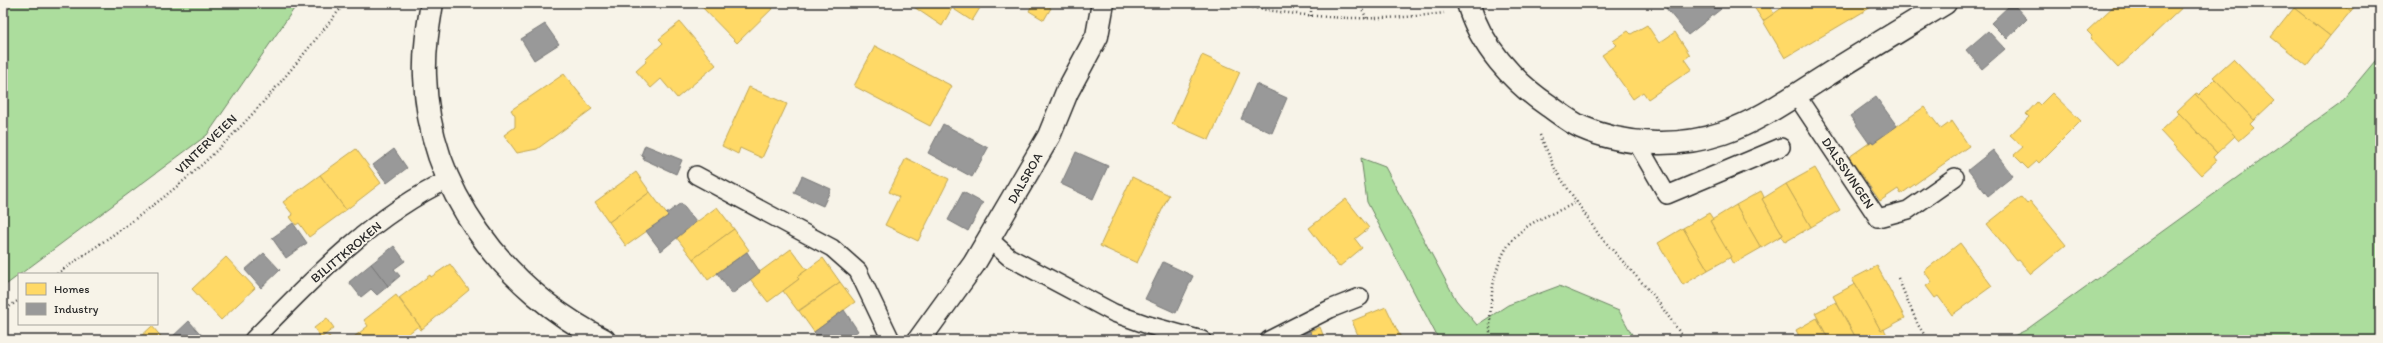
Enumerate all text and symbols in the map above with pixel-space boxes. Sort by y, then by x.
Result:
street label: VINTERVEIEN [172,111,240,177]
street label: DALSSVINGEN [1819,135,1877,211]
street label: DALSROA [1004,149,1046,206]
street label: BILITTKROKEN [308,218,384,286]
legend [18,273,158,325]
text: Homes [54,282,90,296]
text: Industry [54,302,99,316]

